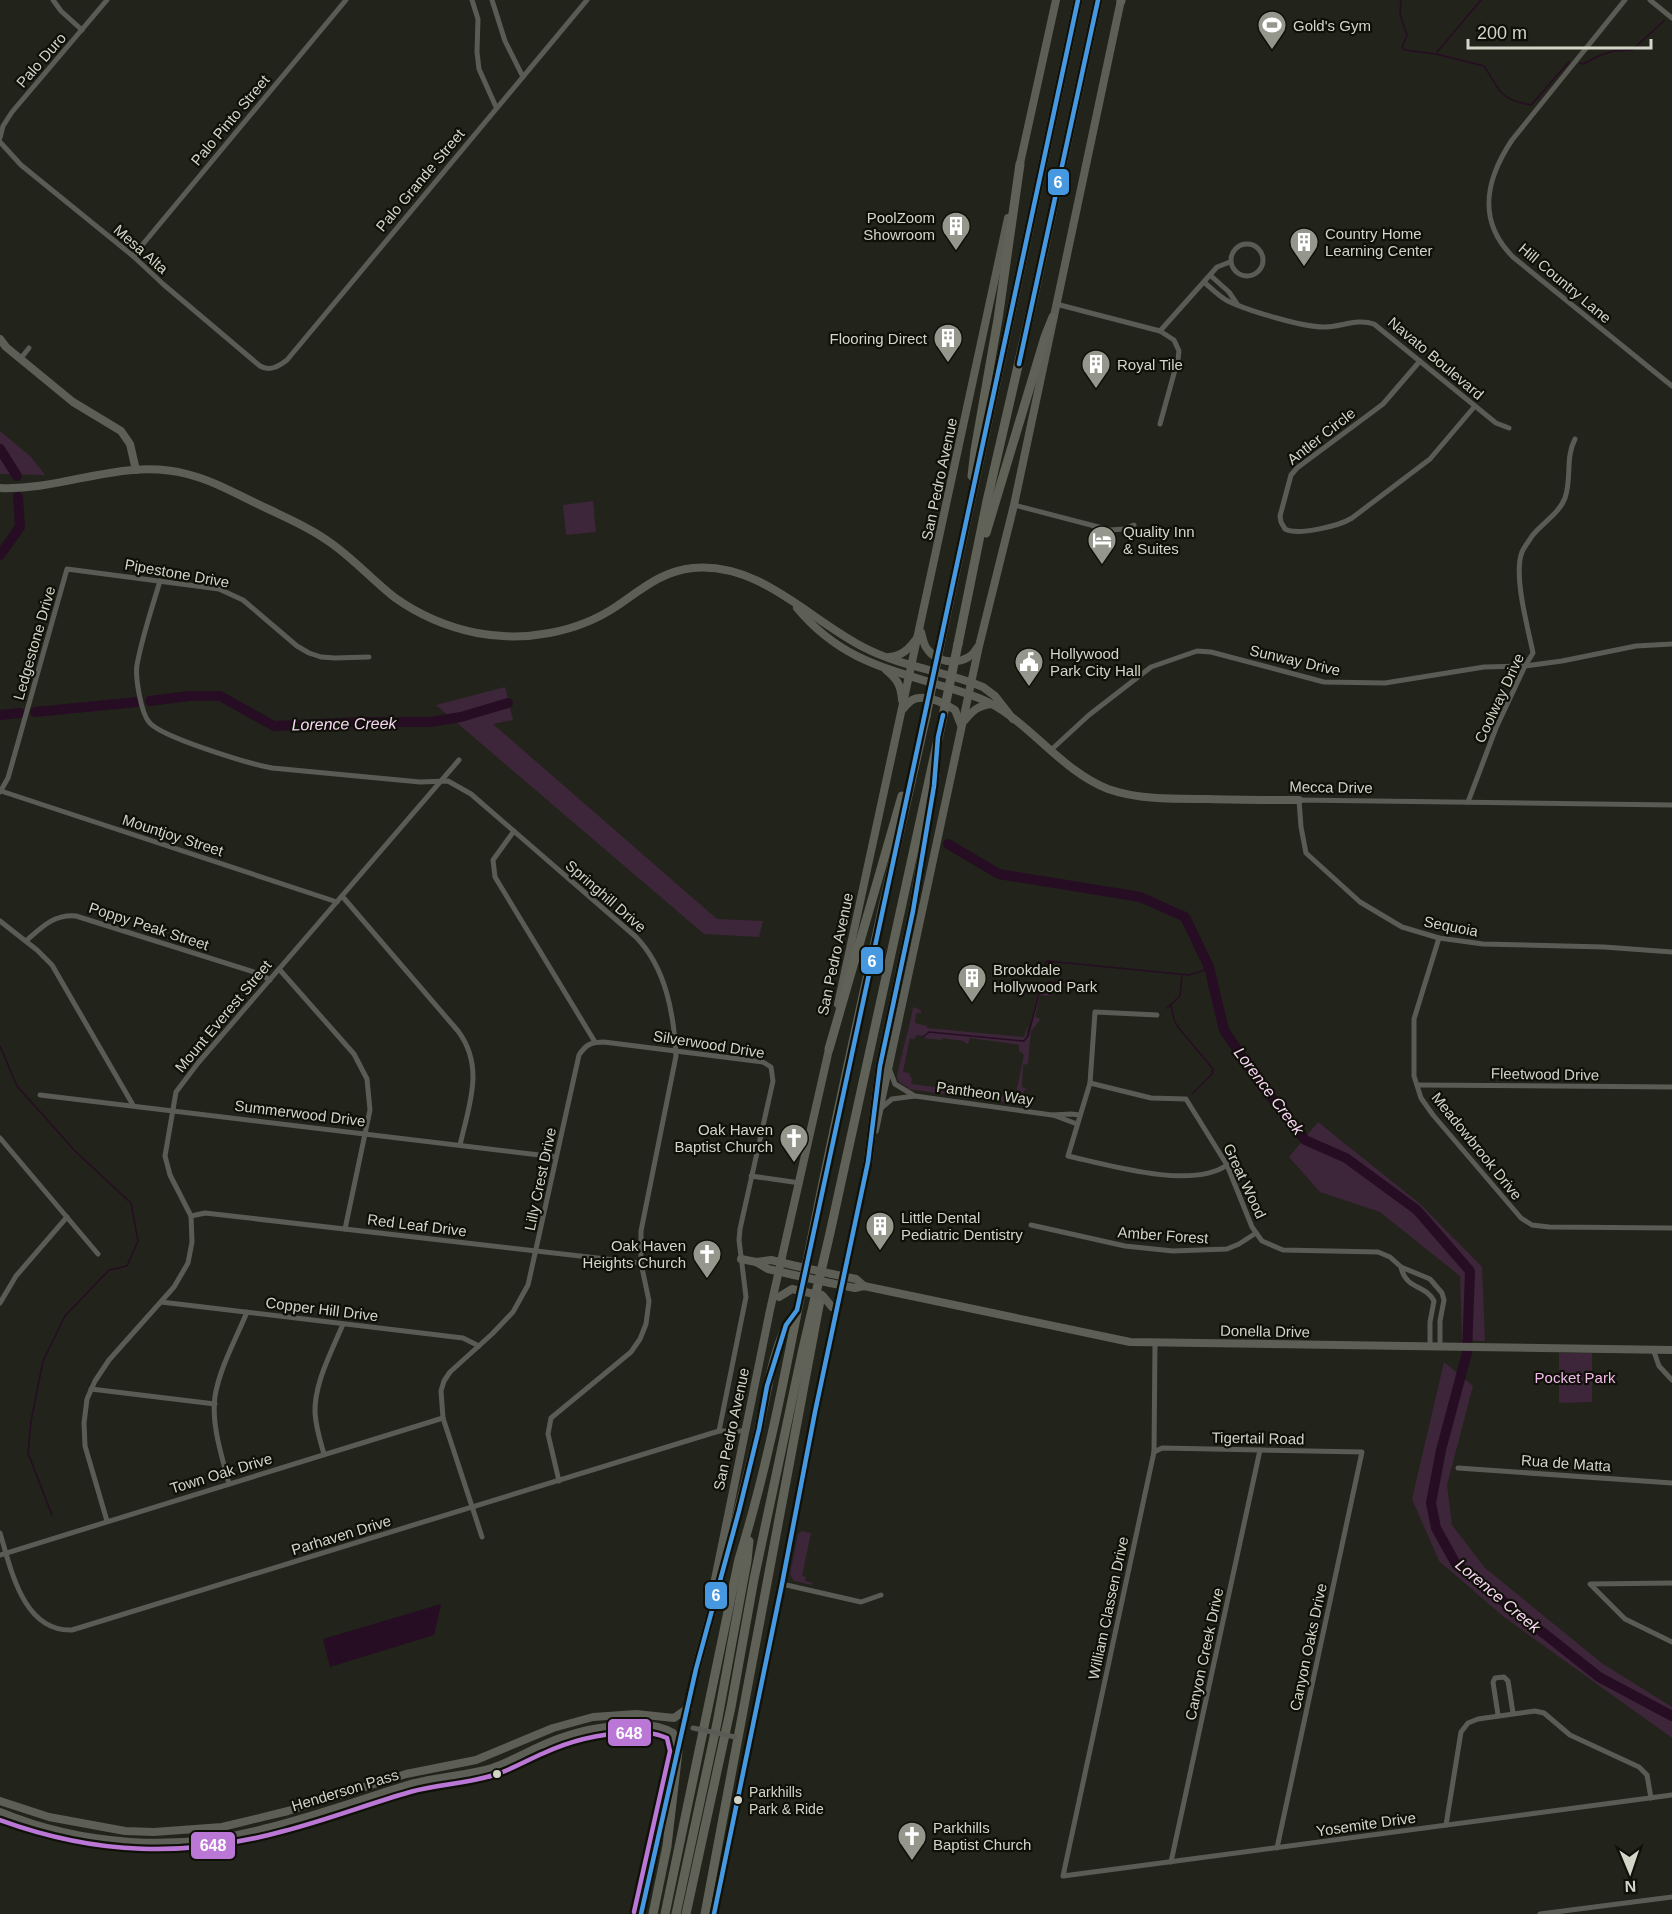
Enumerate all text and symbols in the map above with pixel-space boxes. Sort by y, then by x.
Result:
sports icon: Gold's Gym [1256,9,1288,51]
scale bar [1468,12,1651,50]
place label: Gold's Gym [1293,17,1371,34]
text: 200 m [1477,23,1527,43]
street label: Palo Duro [13,29,69,91]
street label: Palo Pinto Street [187,71,273,169]
street label: Palo Grande Street [372,125,468,235]
line badge: 6 [1047,168,1070,196]
text: 6 [1054,174,1063,191]
place label: PoolZoom Showroom [863,209,935,243]
building icon: PoolZoom Showroom [940,210,972,252]
street label: Mesa Alta [111,221,172,277]
place label: Country Home Learning Center [1325,225,1433,259]
building icon: Country Home Learning Center [1288,226,1320,268]
street label: Hill Country Lane [1515,240,1615,326]
street label: Navato Boulevard [1385,313,1487,403]
building icon: Flooring Direct [932,322,964,364]
place label: Flooring Direct [829,330,928,347]
building icon: Royal Tile [1080,348,1112,390]
place label: Royal Tile [1117,356,1183,373]
street label: Antler Circle [1284,404,1358,468]
street label: San Pedro Avenue [918,416,960,542]
place label: Quality Inn & Suites [1123,523,1195,557]
hotel icon: Quality Inn & Suites [1086,524,1118,566]
street label: Pipestone Drive [123,555,231,591]
street label: Ledgestone Drive [10,584,58,702]
street label: Sunway Drive [1248,641,1342,679]
place label: Hollywood Park City Hall [1050,645,1141,679]
public building icon: Hollywood Park City Hall [1013,646,1045,688]
street label: Coolway Drive [1471,651,1527,745]
water label: Lorence Creek [291,715,398,733]
street label: Mecca Drive [1289,778,1373,796]
street label: Mountjoy Street [120,811,226,860]
street label: Springhill Drive [562,856,650,936]
street label: San Pedro Avenue [814,891,856,1017]
street label: Poppy Peak Street [87,899,212,954]
street label: Sequoia [1422,912,1480,940]
line badge: 6 [860,946,884,975]
text: 6 [868,953,877,970]
street label: Mount Everest Street [171,956,275,1075]
place label: Brookdale Hollywood Park [993,961,1098,995]
building icon: Brookdale Hollywood Park [956,962,988,1004]
street label: Silverwood Drive [652,1027,766,1061]
water label: Lorence Creek [1231,1044,1308,1139]
street label: Fleetwood Drive [1491,1065,1599,1083]
street label: Pantheon Way [935,1078,1035,1108]
street label: Meadowbrook Drive [1428,1089,1526,1203]
street label: Summerwood Drive [234,1097,366,1129]
place label: Oak Haven Baptist Church [675,1121,773,1155]
church icon: Oak Haven Baptist Church [778,1122,810,1164]
street label: Lilly Crest Drive [521,1126,559,1232]
street label: Great Wood [1220,1141,1270,1221]
place label: Little Dental Pediatric Dentistry [901,1209,1023,1243]
street label: Red Leaf Drive [366,1210,468,1240]
building icon: Little Dental Pediatric Dentistry [864,1210,896,1252]
street label: Amber Forest [1117,1223,1210,1247]
place label: Oak Haven Heights Church [583,1237,686,1271]
church icon: Oak Haven Heights Church [691,1238,723,1280]
street label: Copper Hill Drive [265,1294,379,1324]
street label: Donella Drive [1220,1322,1310,1340]
street label: San Pedro Avenue [710,1366,752,1492]
park label: Pocket Park [1535,1369,1616,1386]
street label: Tigertail Road [1211,1429,1305,1447]
street label: Town Oak Drive [168,1449,274,1497]
street label: Rua de Matta [1520,1451,1612,1475]
street label: Parhaven Drive [289,1512,393,1558]
street label: William Classen Drive [1085,1535,1131,1681]
water label: Lorence Creek [1452,1556,1544,1637]
line badge: 6 [704,1581,728,1610]
street label: Canyon Oaks Drive [1286,1582,1330,1712]
street label: Canyon Creek Drive [1182,1586,1226,1722]
text: 6 [712,1587,721,1604]
line badge: 648 [607,1718,652,1747]
text: 648 [616,1725,642,1742]
street label: Henderson Pass [289,1766,401,1814]
unlabelled marker [491,1768,503,1780]
place label: Parkhills Park & Ride [749,1784,824,1817]
marker: Parkhills Park & Ride [732,1794,744,1806]
street label: Yosemite Drive [1315,1809,1417,1839]
place label: Parkhills Baptist Church [933,1819,1031,1853]
church icon: Parkhills Baptist Church [896,1820,928,1862]
line badge: 648 [190,1831,236,1860]
text: 648 [200,1837,226,1854]
north arrow [1600,1842,1660,1902]
text: N [1624,1878,1637,1895]

